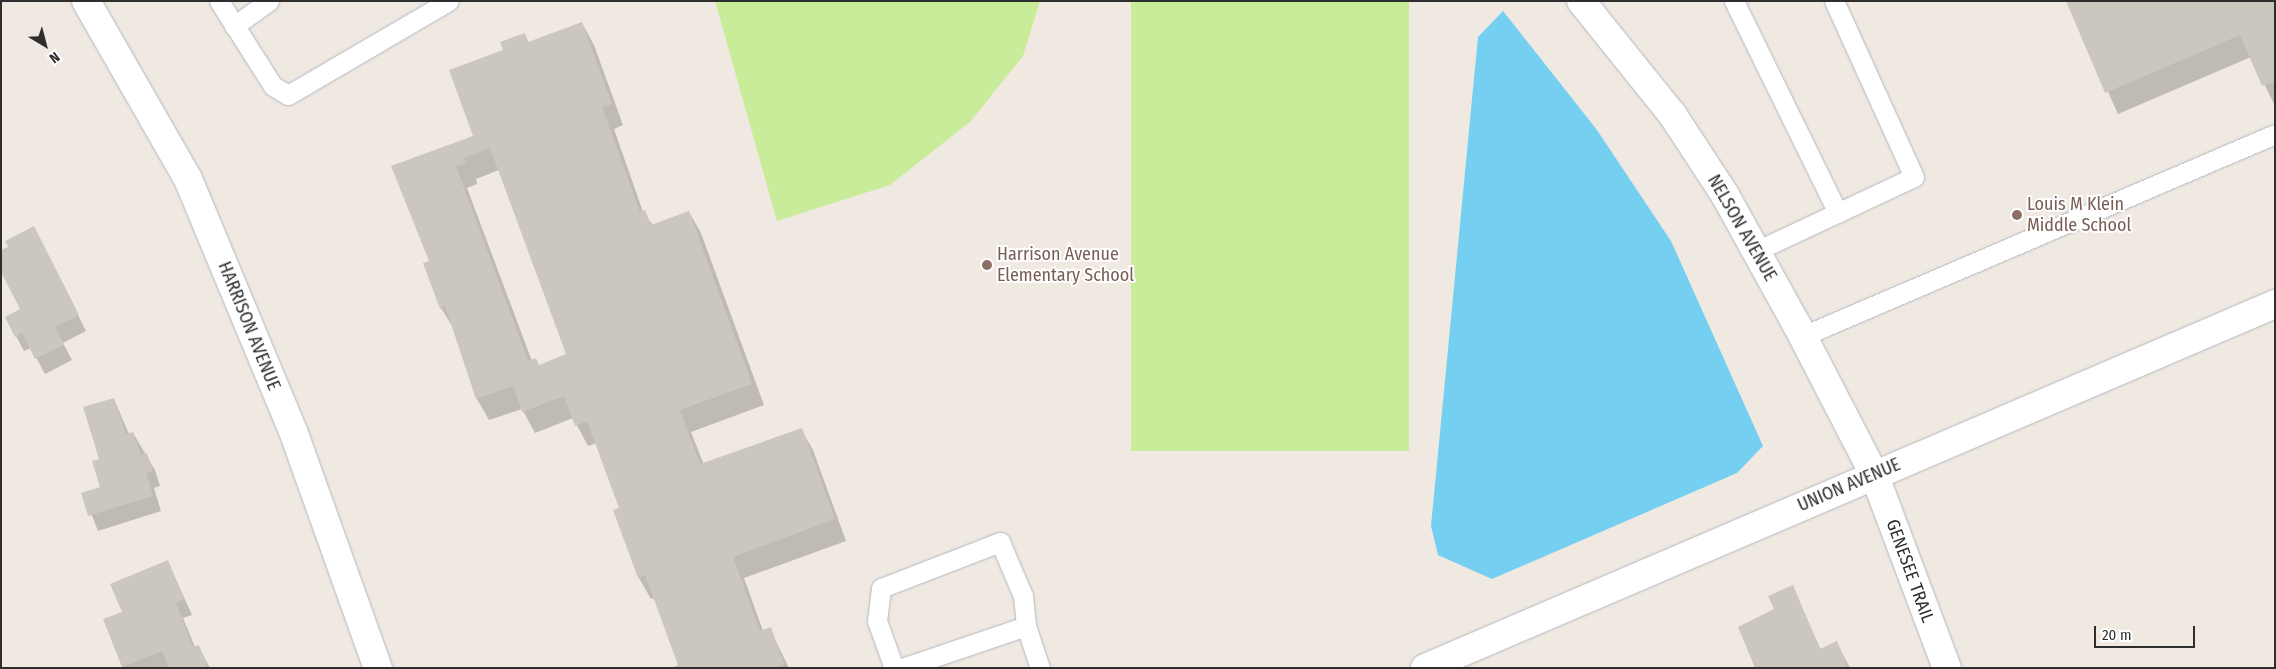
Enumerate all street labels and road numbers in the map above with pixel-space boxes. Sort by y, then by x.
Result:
street label: NELSON AVENUE [1703,171,1781,285]
street label: HARRISON AVENUE [213,259,285,393]
street label: UNION AVENUE [1794,454,1904,516]
street label: GENESEE TRAIL [1881,516,1939,626]

